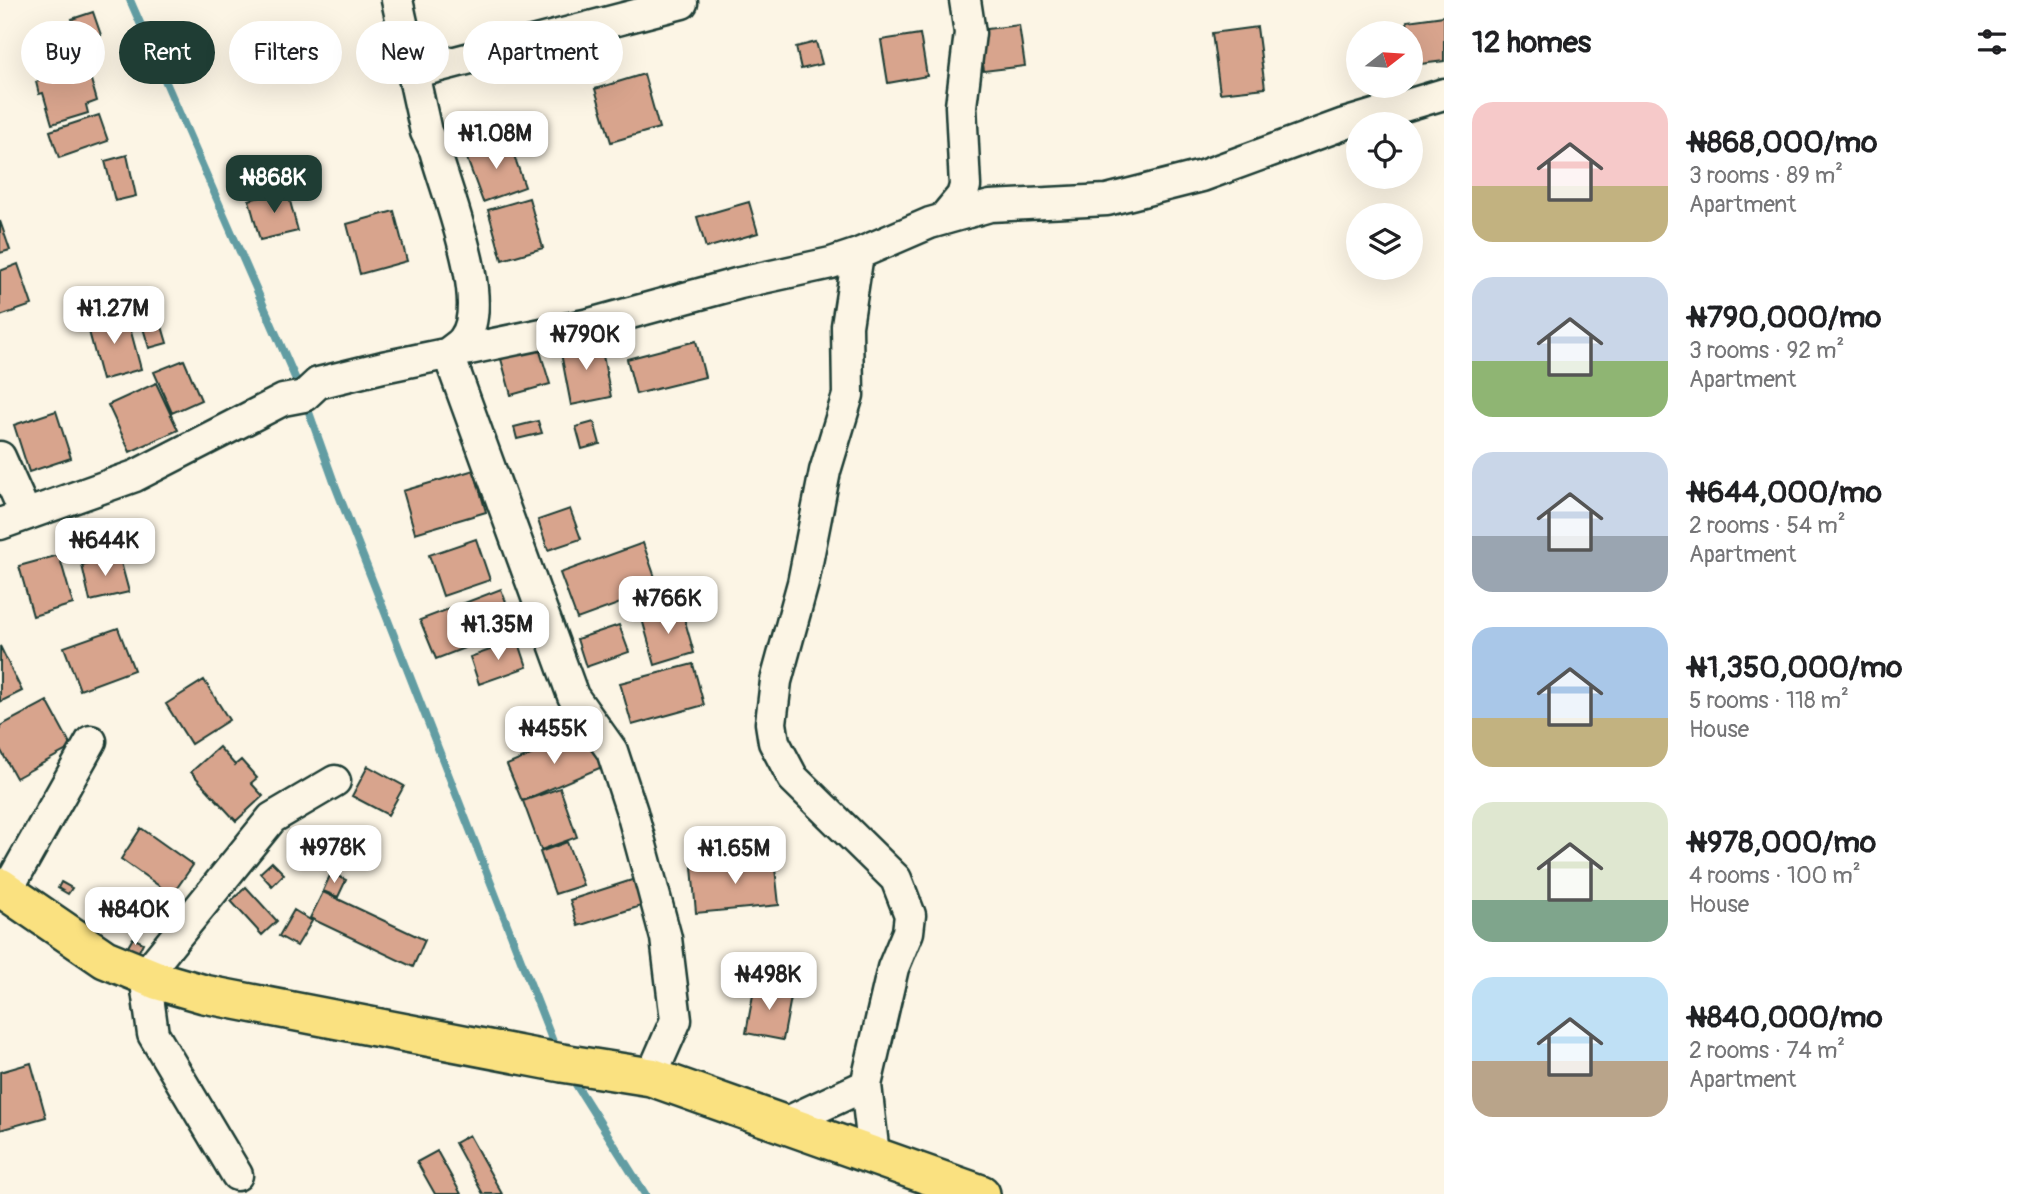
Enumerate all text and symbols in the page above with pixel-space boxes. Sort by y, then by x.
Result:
chip: Buy [21,21,105,84]
chip: Rent [119,21,215,84]
chip: Filters [229,21,342,84]
chip: New [356,21,449,84]
chip: Apartment [463,21,623,84]
north arrow [1346,21,1423,98]
map controls [1346,21,1423,280]
icon: filters [1973,23,2011,61]
text: 12 homes [1472,24,1591,61]
pin: ₦1.08M [439,111,553,171]
button: locate [1346,112,1423,189]
text: ₦1.08M [460,119,532,148]
text: ₦868,000/mo [1689,124,1877,161]
icon: home [1528,130,1612,214]
pin: ₦868K [225,156,323,215]
text: 3 rooms · 89 m² [1689,161,1843,190]
text: ₦868K [242,163,306,192]
text: Apartment [1689,190,1796,219]
button: layers [1346,203,1423,280]
pin: ₦1.27M [57,286,171,346]
text: ₦1.27M [79,294,149,323]
text: ₦790,000/mo [1689,299,1881,336]
icon: home [1528,305,1612,389]
pin: ₦790K [537,312,635,372]
text: ₦790K [552,320,620,349]
text: 3 rooms · 92 m² [1689,336,1844,365]
text: Apartment [1689,365,1796,394]
text: ₦644,000/mo [1689,474,1882,511]
icon: home [1528,480,1612,564]
text: 2 rooms · 54 m² [1689,511,1846,540]
pin: ₦644K [56,518,154,578]
text: ₦644K [71,526,139,555]
text: Apartment [1689,540,1796,569]
pin: ₦766K [619,576,717,636]
text: ₦766K [635,584,701,613]
pin: ₦1.35M [441,602,555,662]
text: ₦1.35M [463,610,533,639]
text: ₦1,350,000/mo [1689,649,1902,686]
icon: home [1528,655,1612,739]
text: 5 rooms · 118 m² [1689,686,1849,715]
pin: ₦455K [505,706,603,766]
text: ₦455K [521,714,587,743]
text: House [1689,715,1749,744]
text: ₦978,000/mo [1689,824,1876,861]
pin: ₦978K [285,826,383,885]
pin: ₦1.65M [678,826,792,886]
icon: home [1528,830,1612,914]
text: ₦978K [302,833,366,862]
text: ₦1.65M [700,834,770,863]
text: 4 rooms · 100 m² [1689,861,1861,890]
pin: ₦840K [86,888,184,947]
text: House [1689,890,1749,919]
text: ₦840K [101,895,169,924]
pin: ₦498K [720,953,818,1012]
text: ₦498K [737,960,801,989]
text: ₦840,000/mo [1689,999,1883,1036]
icon: home [1528,1005,1612,1089]
text: 2 rooms · 74 m² [1689,1036,1845,1065]
text: Apartment [1689,1065,1796,1094]

